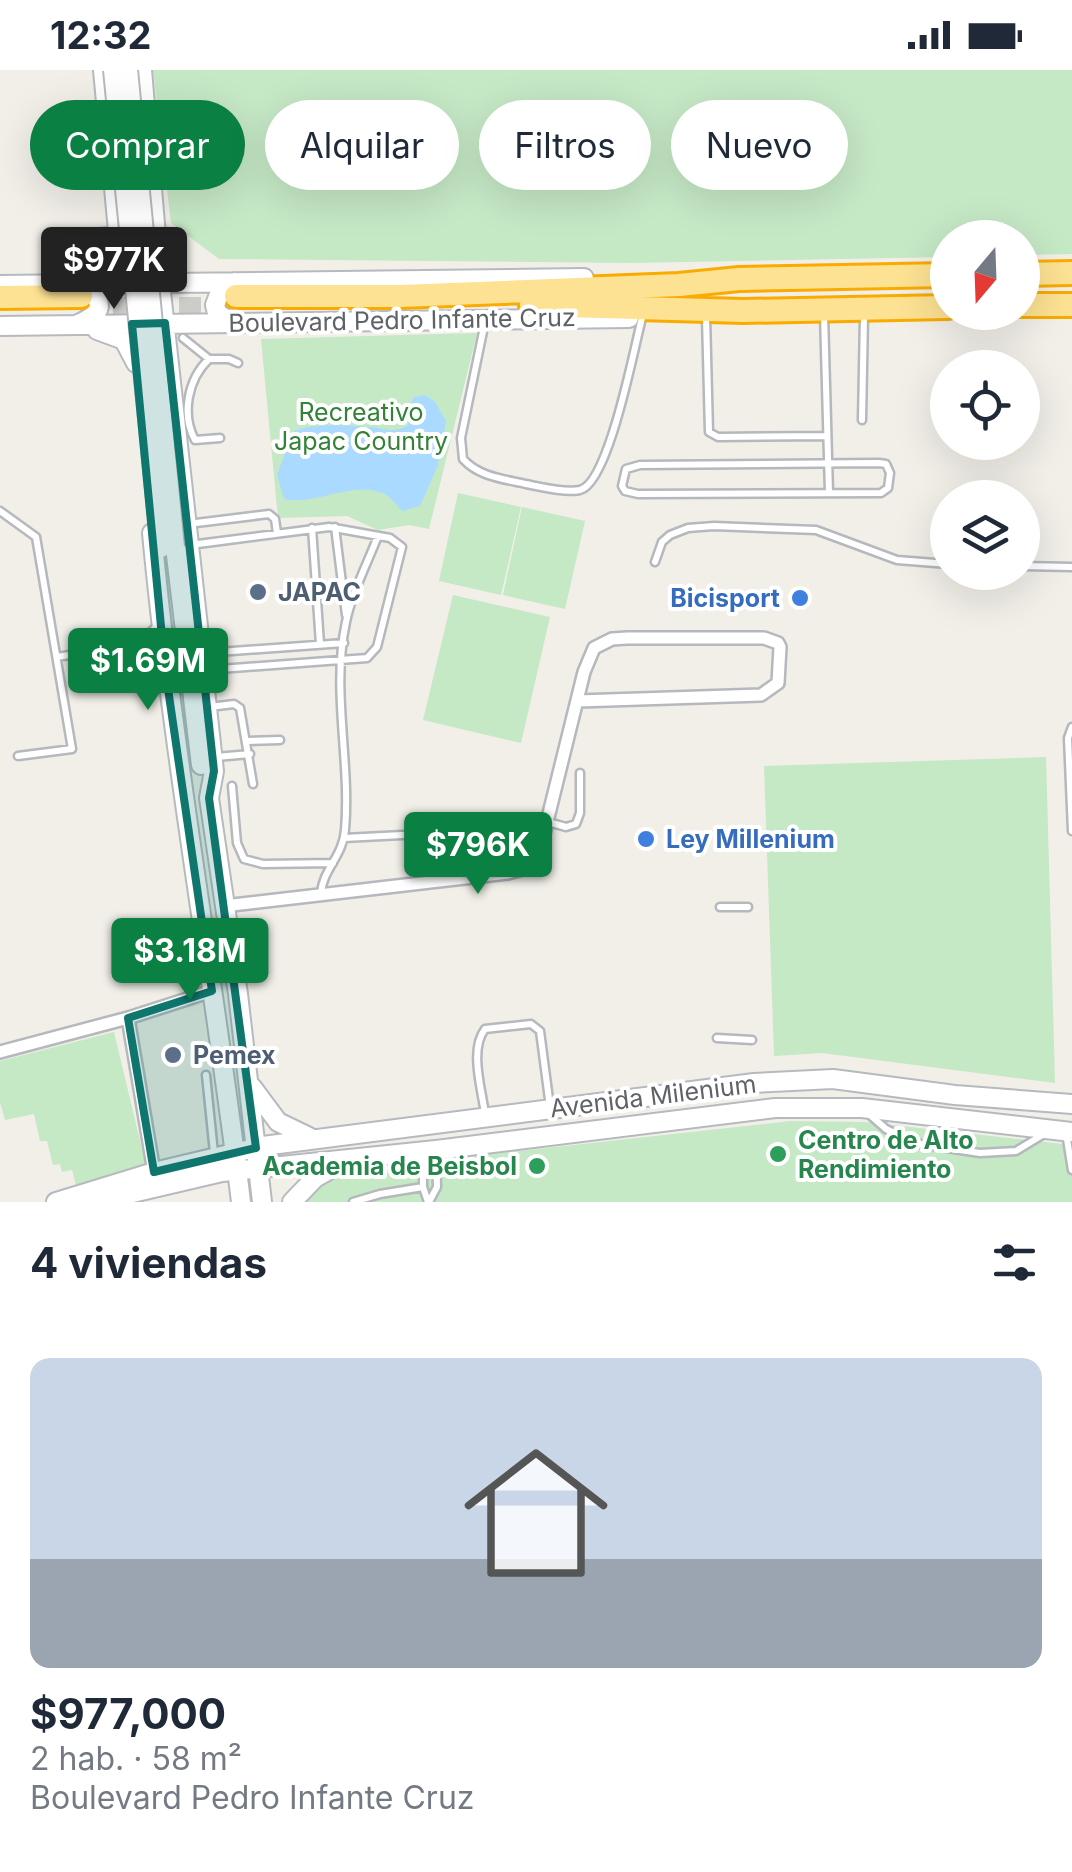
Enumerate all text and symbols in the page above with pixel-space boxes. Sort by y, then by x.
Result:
text: 12:32 [50,12,151,58]
chip: Comprar [30,100,245,190]
chip: Alquilar [265,100,459,190]
chip: Filtros [479,100,651,190]
chip: Nuevo [671,100,848,190]
north arrow [930,220,1040,330]
map controls [930,220,1040,590]
pin: $977K [44,227,184,312]
text: $977K [63,240,165,279]
street label: Boulevard Pedro Infante Cruz [228,302,576,338]
button: locate [930,350,1040,460]
park label: Recreativo Japac Country [274,397,448,456]
button: layers [930,480,1040,590]
place label: JAPAC [278,577,361,607]
marker: JAPAC [247,581,269,603]
place label: Bicisport [670,583,780,613]
marker: Bicisport [789,587,811,609]
pin: $1.69M [67,628,229,713]
text: $1.69M [90,641,206,680]
pin: $796K [408,812,548,897]
place label: Ley Millenium [666,824,835,854]
text: $796K [426,825,530,864]
marker: Ley Millenium [635,828,657,850]
pin: $3.18M [109,918,271,1003]
text: $3.18M [133,931,247,970]
place label: Pemex [193,1040,276,1070]
marker: Pemex [162,1044,184,1066]
street label: Avenida Milenium [548,1068,758,1124]
place label: Centro de Alto Rendimiento [798,1125,974,1184]
marker: Centro de Alto Rendimiento [767,1143,789,1165]
place label: Academia de Beisbol [262,1151,517,1181]
marker: Academia de Beisbol [526,1155,548,1177]
icon: filters [987,1235,1042,1290]
text: 4 viviendas [30,1237,267,1288]
icon: home [446,1423,626,1603]
text: $977,000 [30,1688,226,1739]
text: 2 hab. · 58 m² [30,1739,242,1778]
text: Boulevard Pedro Infante Cruz [30,1778,475,1817]

